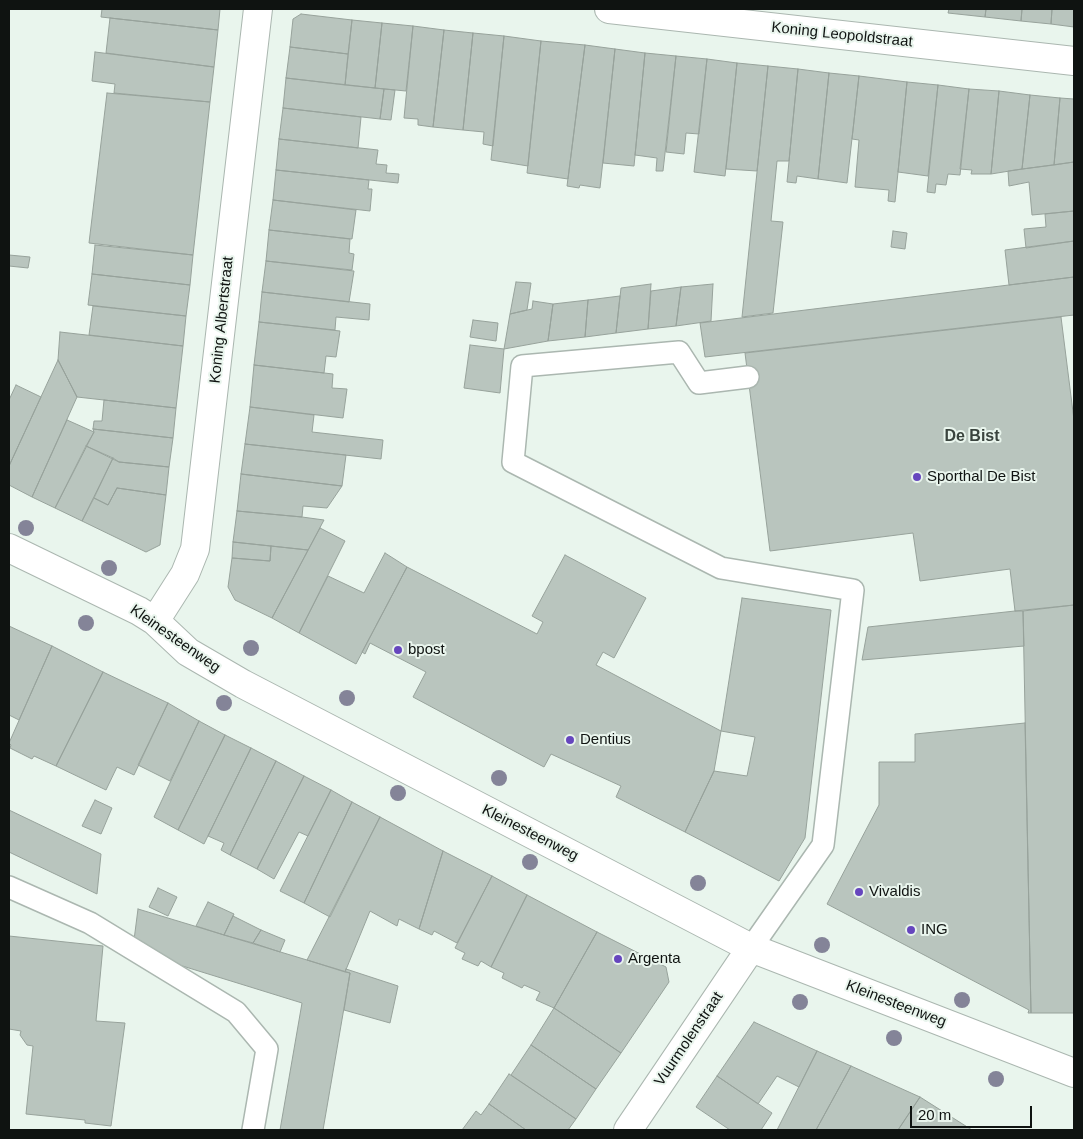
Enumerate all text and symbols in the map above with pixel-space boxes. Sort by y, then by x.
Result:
street label: Koning Leopoldstraat [771,19,913,51]
street label: Koning Albertstraat [206,256,238,384]
district label: De Bist [944,427,1000,447]
place label: Sporthal De Bist [927,468,1035,486]
marker: Sporthal De Bist [911,471,923,483]
street label: Kleinesteenweg [126,601,224,677]
place label: bpost [408,641,445,659]
marker: bpost [392,644,404,656]
place label: Dentius [580,731,631,749]
marker: Dentius [564,734,576,746]
street label: Kleinesteenweg [479,801,581,865]
place label: Vivaldis [869,883,920,901]
marker: Vivaldis [853,886,865,898]
place label: ING [921,921,948,939]
marker: ING [905,924,917,936]
place label: Argenta [628,950,681,968]
marker: Argenta [612,953,624,965]
street label: Kleinesteenweg [843,977,949,1031]
street label: Vuurmolenstraat [651,989,727,1089]
scale bar [913,1096,1036,1128]
text: 20 m [918,1106,951,1123]

